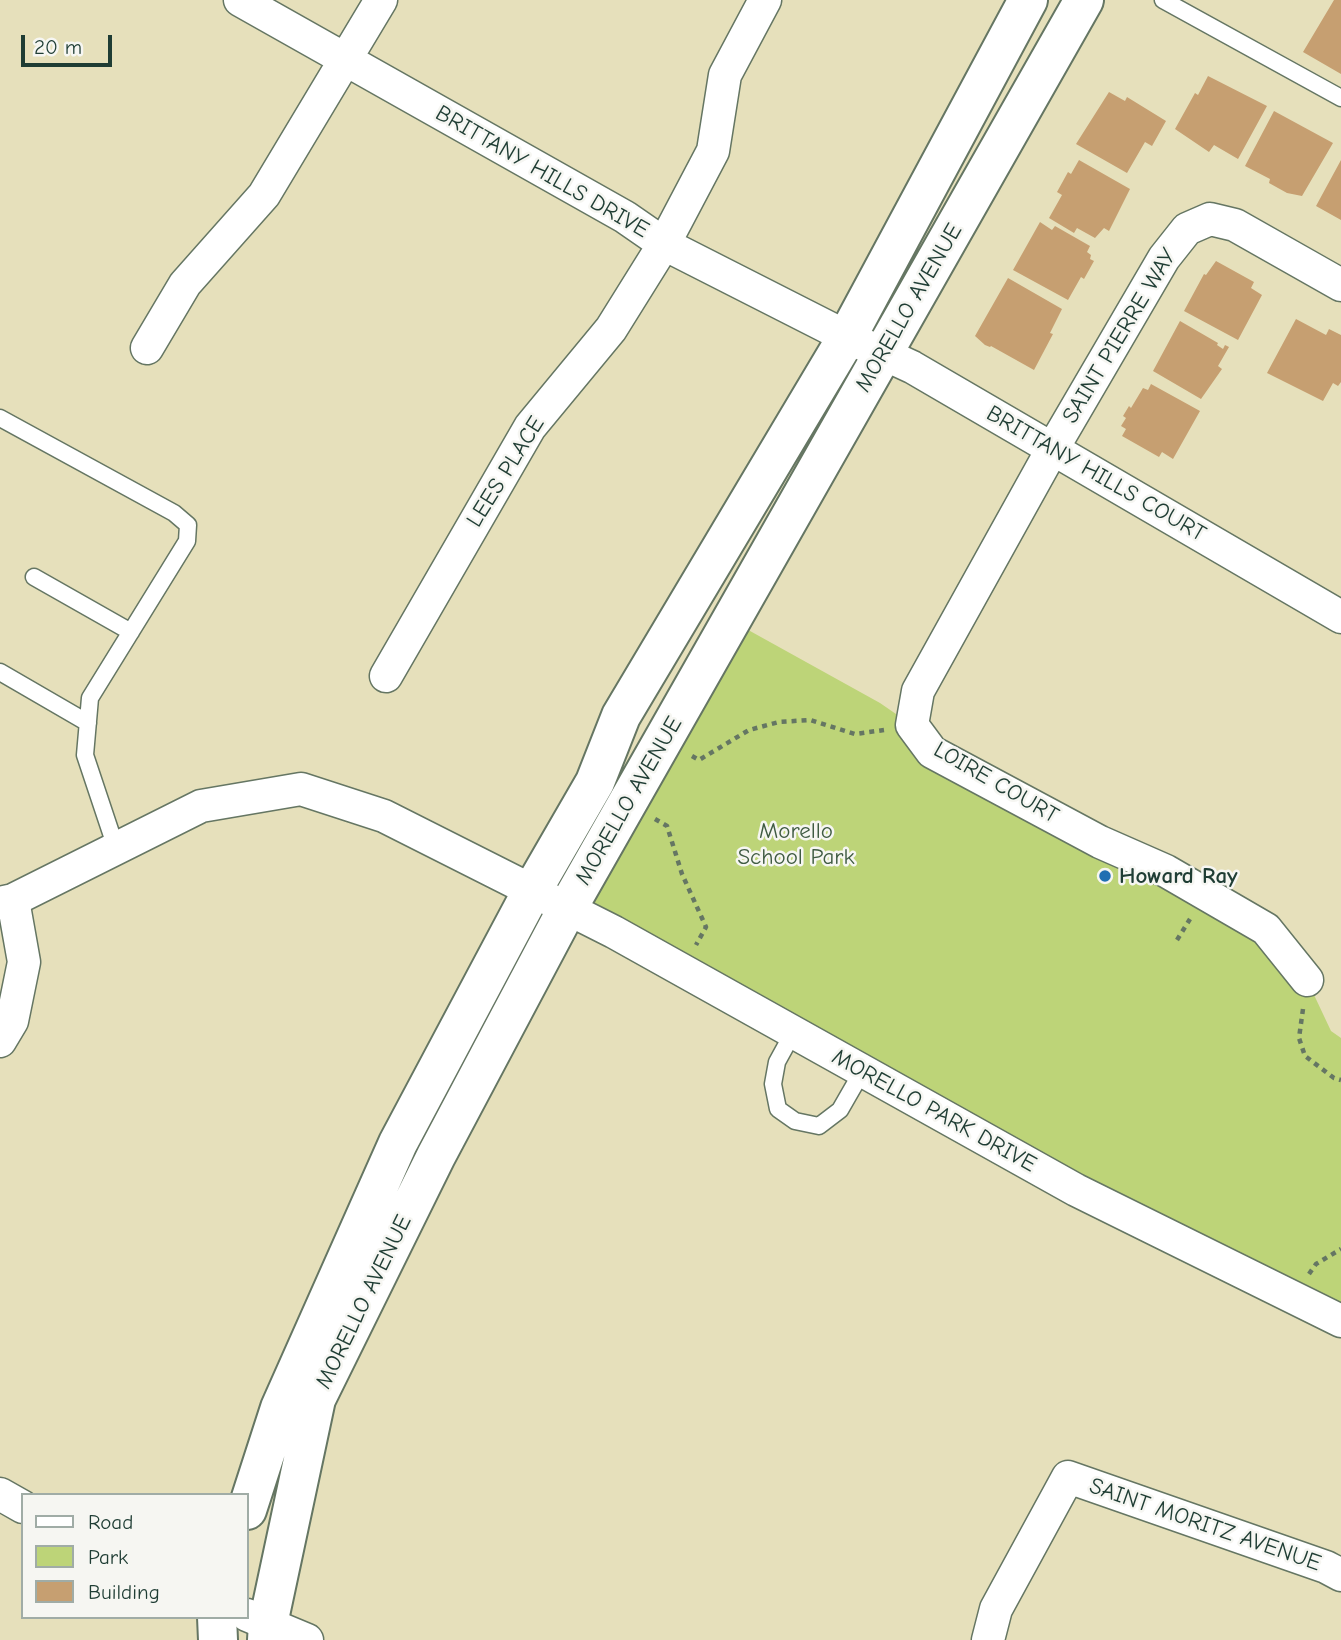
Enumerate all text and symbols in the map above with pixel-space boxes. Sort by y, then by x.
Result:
scale bar [24,21,116,65]
text: 20 m [34,35,82,59]
street label: BRITTANY HILLS DRIVE [430,100,654,244]
street label: MORELLO AVENUE [850,219,968,397]
street label: SAINT PIERRE WAY [1057,244,1183,428]
street label: BRITTANY HILLS COURT [981,400,1211,548]
street label: LEES PLACE [461,412,551,532]
street label: MORELLO AVENUE [570,712,688,890]
street label: LOIRE COURT [929,736,1063,830]
park label: Morello School Park [737,817,855,871]
place label: Howard Ray [1119,862,1238,890]
marker: Howard Ray [1097,868,1113,884]
street label: MORELLO PARK DRIVE [827,1043,1041,1179]
street label: MORELLO AVENUE [310,1211,418,1393]
street label: SAINT MORITZ AVENUE [1086,1472,1324,1578]
legend [21,1493,248,1619]
text: Road [88,1510,133,1534]
text: Park [88,1545,128,1569]
text: Building [88,1580,160,1604]

